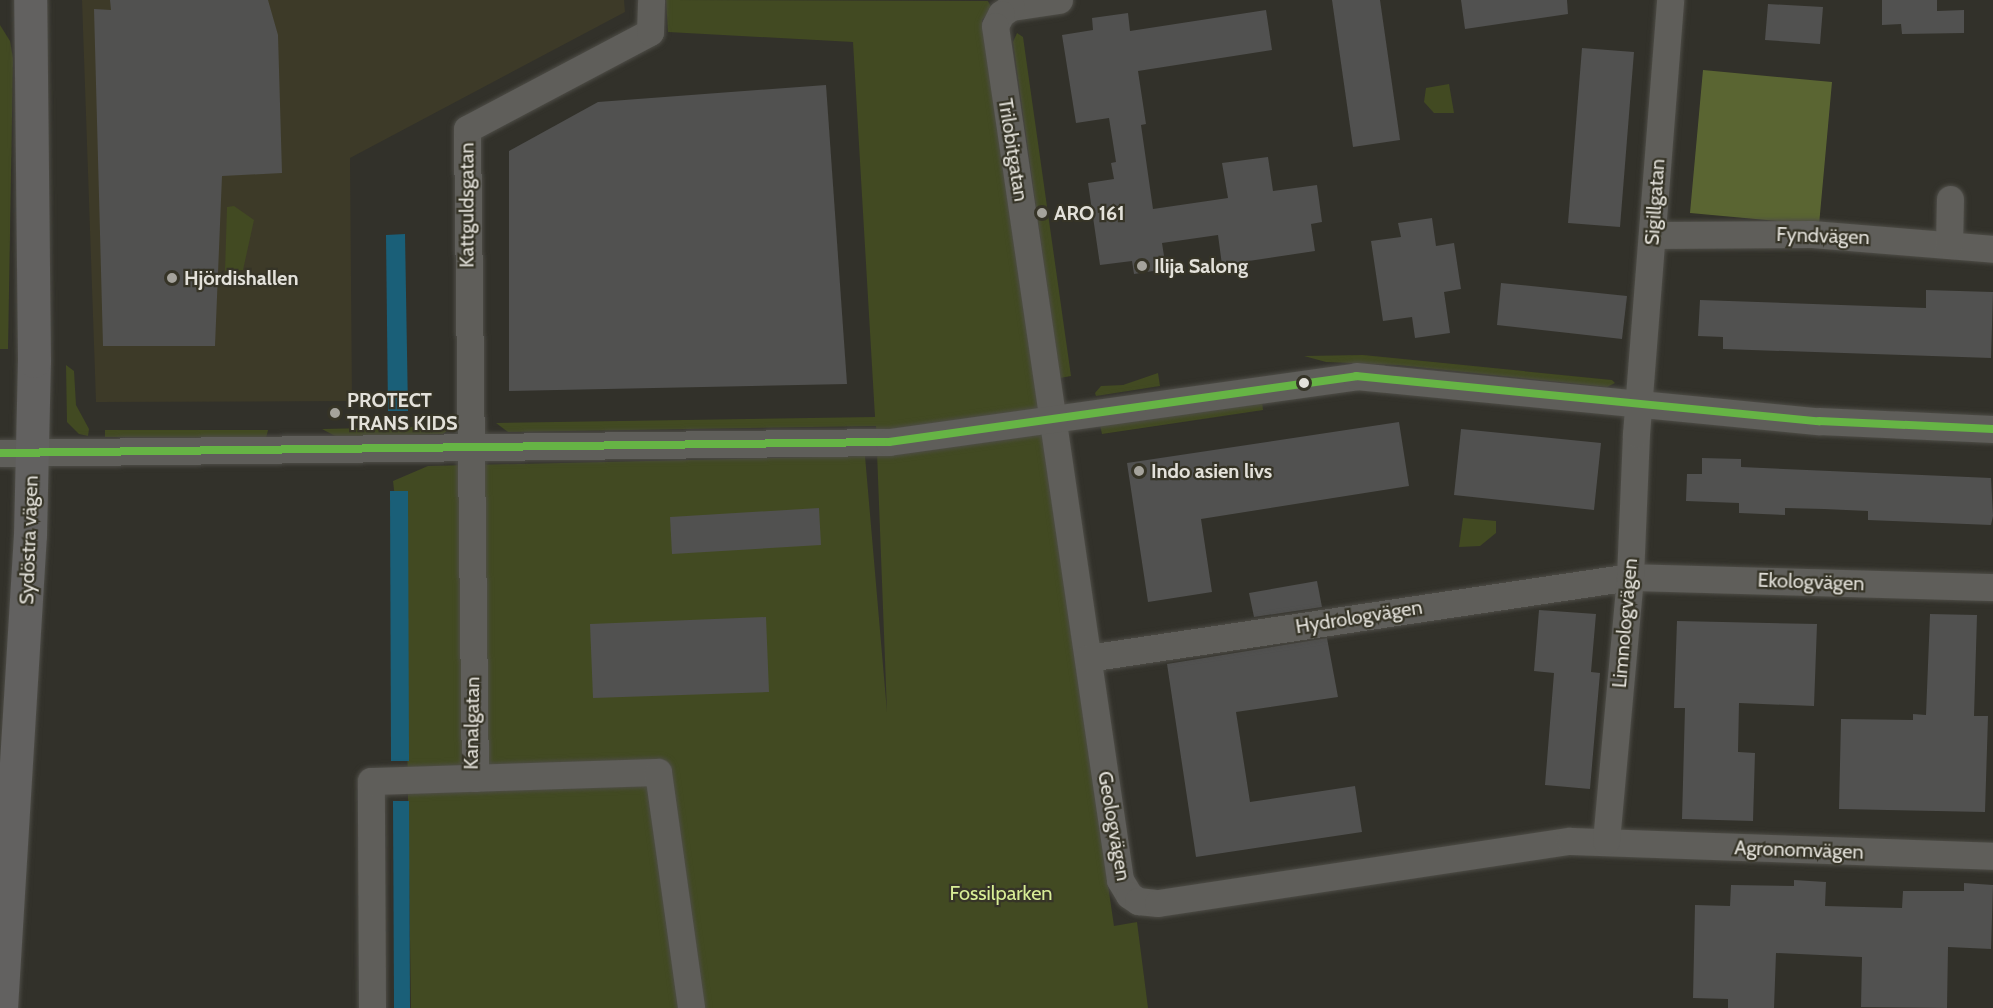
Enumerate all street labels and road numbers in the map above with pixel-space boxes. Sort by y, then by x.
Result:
street label: Trilobitgatan [993,97,1033,203]
street label: Kattguldsgatan [455,142,479,268]
street label: Sigillgatan [1640,158,1670,246]
street label: Fyndvägen [1776,222,1870,250]
street label: Sydöstra vägen [15,475,43,605]
street label: Limnologvägen [1607,557,1643,689]
street label: Ekologvägen [1757,568,1865,596]
street label: Hydrologvägen [1294,595,1424,639]
street label: Kanalgatan [459,676,485,770]
street label: Geologvägen [1093,769,1135,883]
street label: Agronomvägen [1734,836,1864,864]

